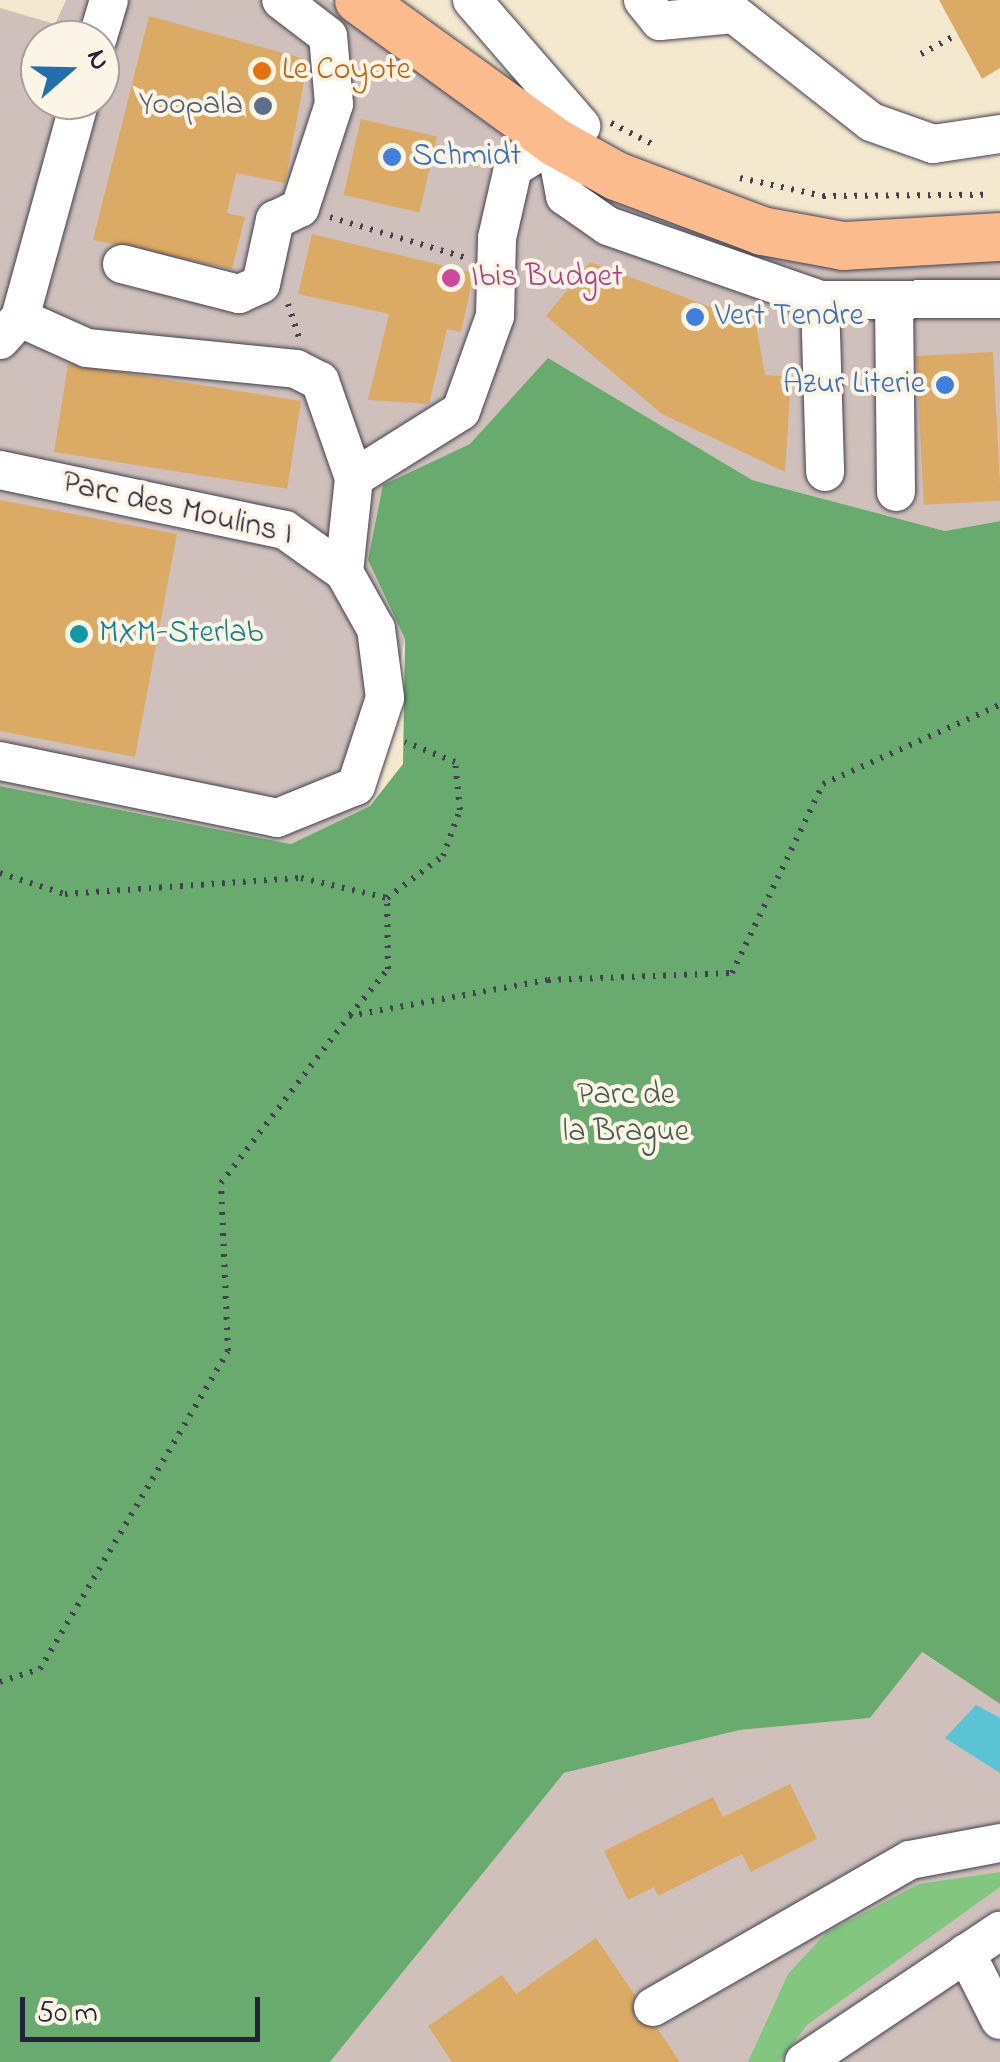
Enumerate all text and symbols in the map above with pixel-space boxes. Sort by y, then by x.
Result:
north arrow [20,20,120,120]
text: N [74,44,119,76]
place label: Le Coyote [282,52,411,90]
marker: Le Coyote [251,60,273,82]
place label: Yoopala [139,87,243,125]
marker: Yoopala [252,95,274,117]
place label: Schmidt [412,138,521,176]
marker: Schmidt [381,146,403,168]
place label: Ibis Budget [471,259,623,297]
marker: Ibis Budget [440,267,462,289]
place label: Vert Tendre [715,298,864,336]
marker: Vert Tendre [684,306,706,328]
place label: Azur Literie [783,366,925,404]
marker: Azur Literie [934,374,956,396]
street label: Parc des Moulins I [58,465,296,555]
place label: MXM-Sterlab [99,615,263,653]
marker: MXM-Sterlab [68,623,90,645]
park label: Parc de la Brague [563,1078,689,1153]
scale bar [25,1977,265,2039]
text: 50 m [37,1992,98,2036]

